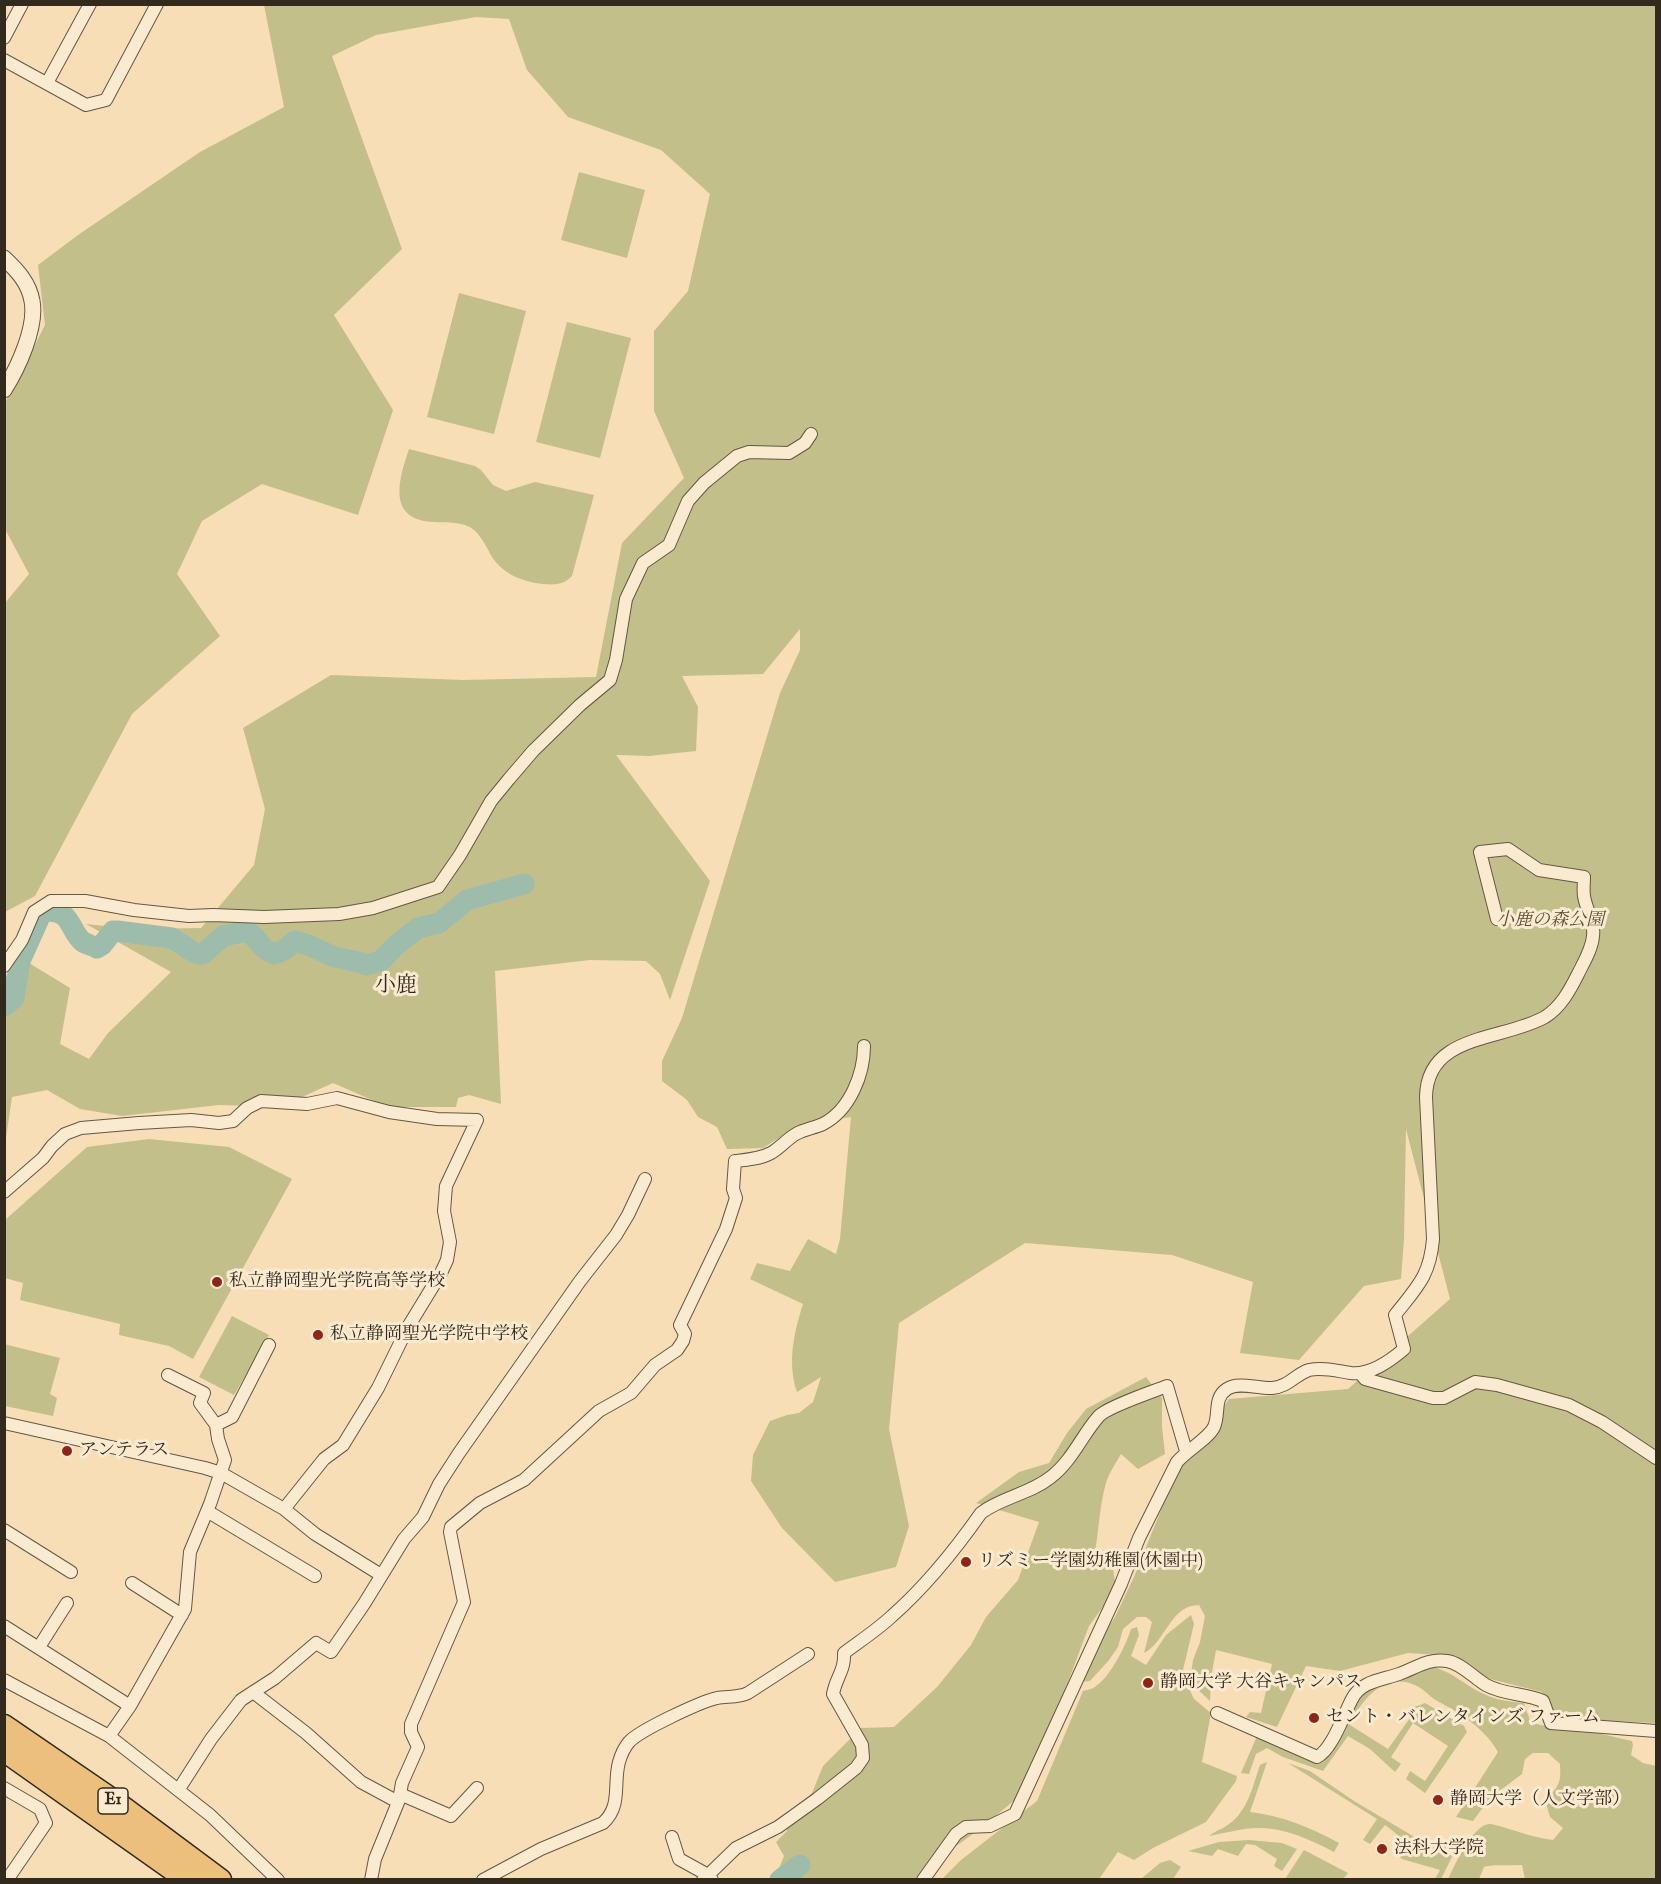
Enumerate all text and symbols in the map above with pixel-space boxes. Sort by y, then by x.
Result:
park label: 小鹿の森公園 [1496,910,1604,932]
district label: 小鹿 [375,974,417,1000]
place label: 私立静岡聖光学院高等学校 [229,1271,445,1293]
marker: 私立静岡聖光学院高等学校 [210,1275,224,1289]
place label: 私立静岡聖光学院中学校 [330,1324,528,1346]
marker: 私立静岡聖光学院中学校 [311,1328,325,1342]
place label: アンテラス [79,1440,169,1462]
marker: アンテラス [60,1444,74,1458]
place label: リズミー学園幼稚園(休園中) [978,1551,1203,1573]
marker: リズミー学園幼稚園(休園中) [959,1555,973,1569]
place label: 静岡大学 大谷キャンパス [1160,1672,1362,1694]
marker: 静岡大学 大谷キャンパス [1141,1676,1155,1690]
place label: セント・バレンタインズ ファーム [1326,1707,1600,1729]
marker: セント・バレンタインズ ファーム [1307,1711,1321,1725]
road number: E1 [98,1788,128,1814]
place label: 静岡大学（人文学部） [1450,1789,1630,1811]
marker: 静岡大学（人文学部） [1431,1793,1445,1807]
place label: 法科大学院 [1394,1838,1484,1860]
marker: 法科大学院 [1375,1842,1389,1856]

